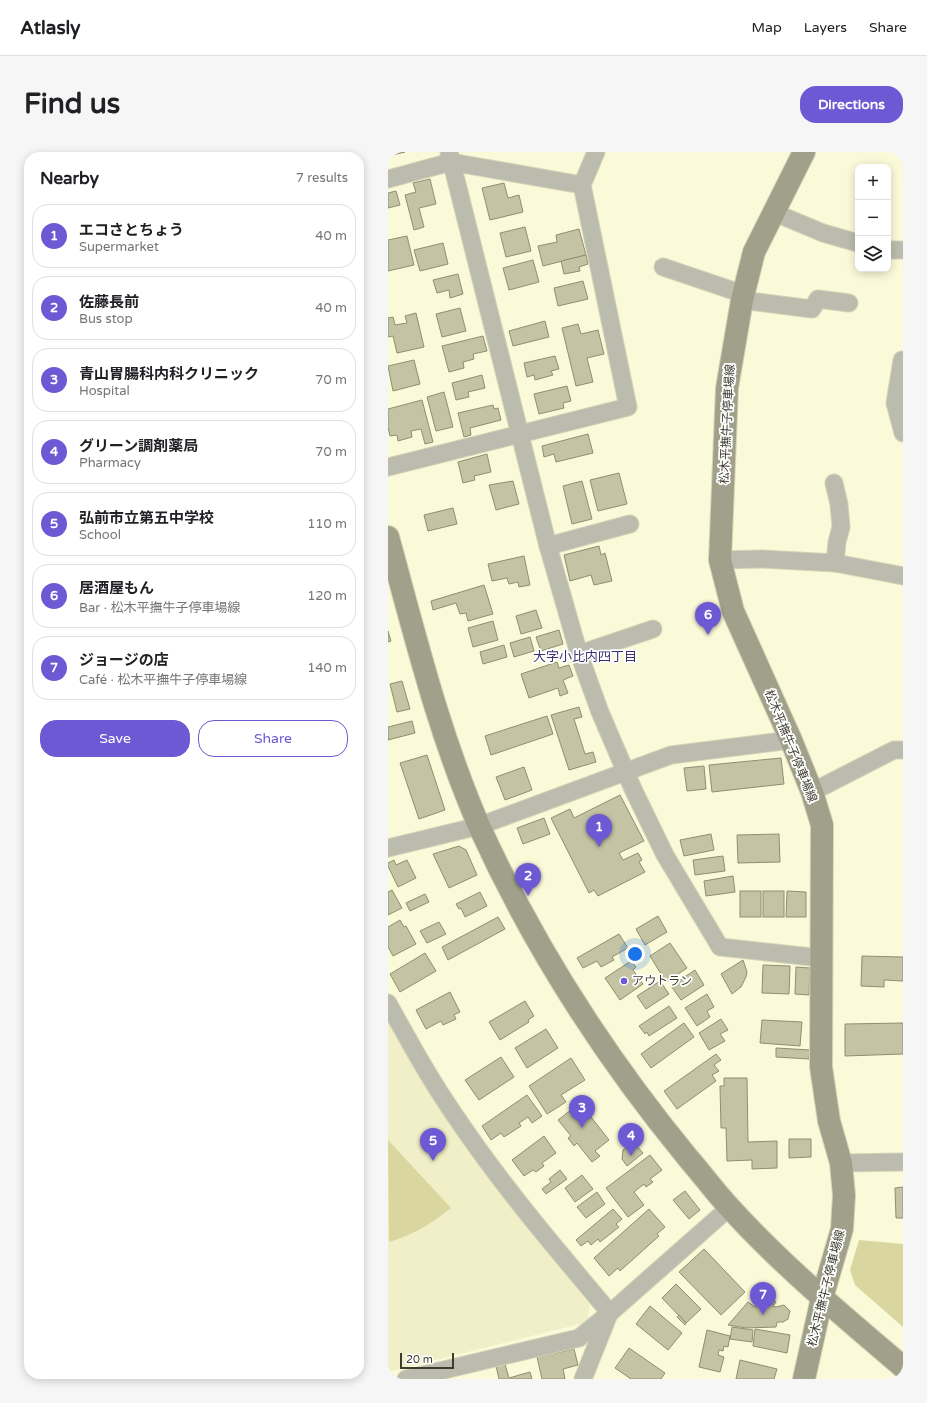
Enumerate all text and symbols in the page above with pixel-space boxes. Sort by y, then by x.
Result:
text: Atlasly [20,17,80,39]
text: Map [752,19,782,36]
text: Layers [804,19,847,36]
text: Share [869,19,907,36]
button: Directions [800,86,903,123]
text: Find us [24,87,120,121]
map controls [855,164,891,272]
button: + [855,164,891,200]
text: Nearby [40,168,99,189]
text: 7 results [296,170,348,186]
button: − [855,200,891,236]
text: エコさとちょう [79,221,184,239]
text: 1 [50,228,58,244]
text: 40 m [315,228,347,244]
button: layers [855,236,891,272]
text: Supermarket [79,239,159,255]
text: 佐藤長前 [79,293,139,311]
text: 2 [50,300,58,316]
text: 40 m [315,300,347,316]
text: Bus stop [79,311,133,327]
street label: 松木平撫牛子停車場線 [717,364,737,484]
text: 青山胃腸科内科クリニック [79,365,259,383]
text: 3 [50,372,58,388]
text: 70 m [315,372,347,388]
text: Hospital [79,383,130,399]
text: グリーン調剤薬局 [79,437,198,455]
text: 4 [50,444,58,460]
text: 70 m [315,444,347,460]
text: Pharmacy [79,455,141,471]
text: 弘前市立第五中学校 [79,509,214,527]
text: 5 [50,516,58,532]
text: 110 m [307,516,347,532]
text: School [79,527,121,543]
text: 居酒屋もん [79,579,154,597]
text: 6 [50,588,58,604]
text: 120 m [307,588,347,604]
text: Bar · 松木平撫牛子停車場線 [79,600,240,616]
pin: 6 [695,602,721,635]
district label: 大字小比内四丁目 [533,649,637,665]
text: ジョージの店 [79,651,169,669]
text: 7 [50,660,58,676]
text: 140 m [307,660,347,676]
text: Café · 松木平撫牛子停車場線 [79,672,247,688]
street label: 松木平撫牛子停車場線 [762,688,820,804]
button: Save [40,720,190,757]
button: Share [198,720,348,757]
pin: 1 [586,814,612,847]
pin: 2 [515,863,541,896]
your location [625,944,645,964]
place label: アウトラン [632,974,692,988]
marker: アウトラン [619,976,629,986]
pin: 3 [569,1095,595,1128]
pin: 4 [618,1123,644,1156]
pin: 5 [420,1128,446,1161]
street label: 松木平撫牛子停車場線 [805,1228,847,1348]
pin: 7 [750,1282,776,1315]
scale bar [400,1351,454,1370]
text: 20 m [406,1353,433,1366]

